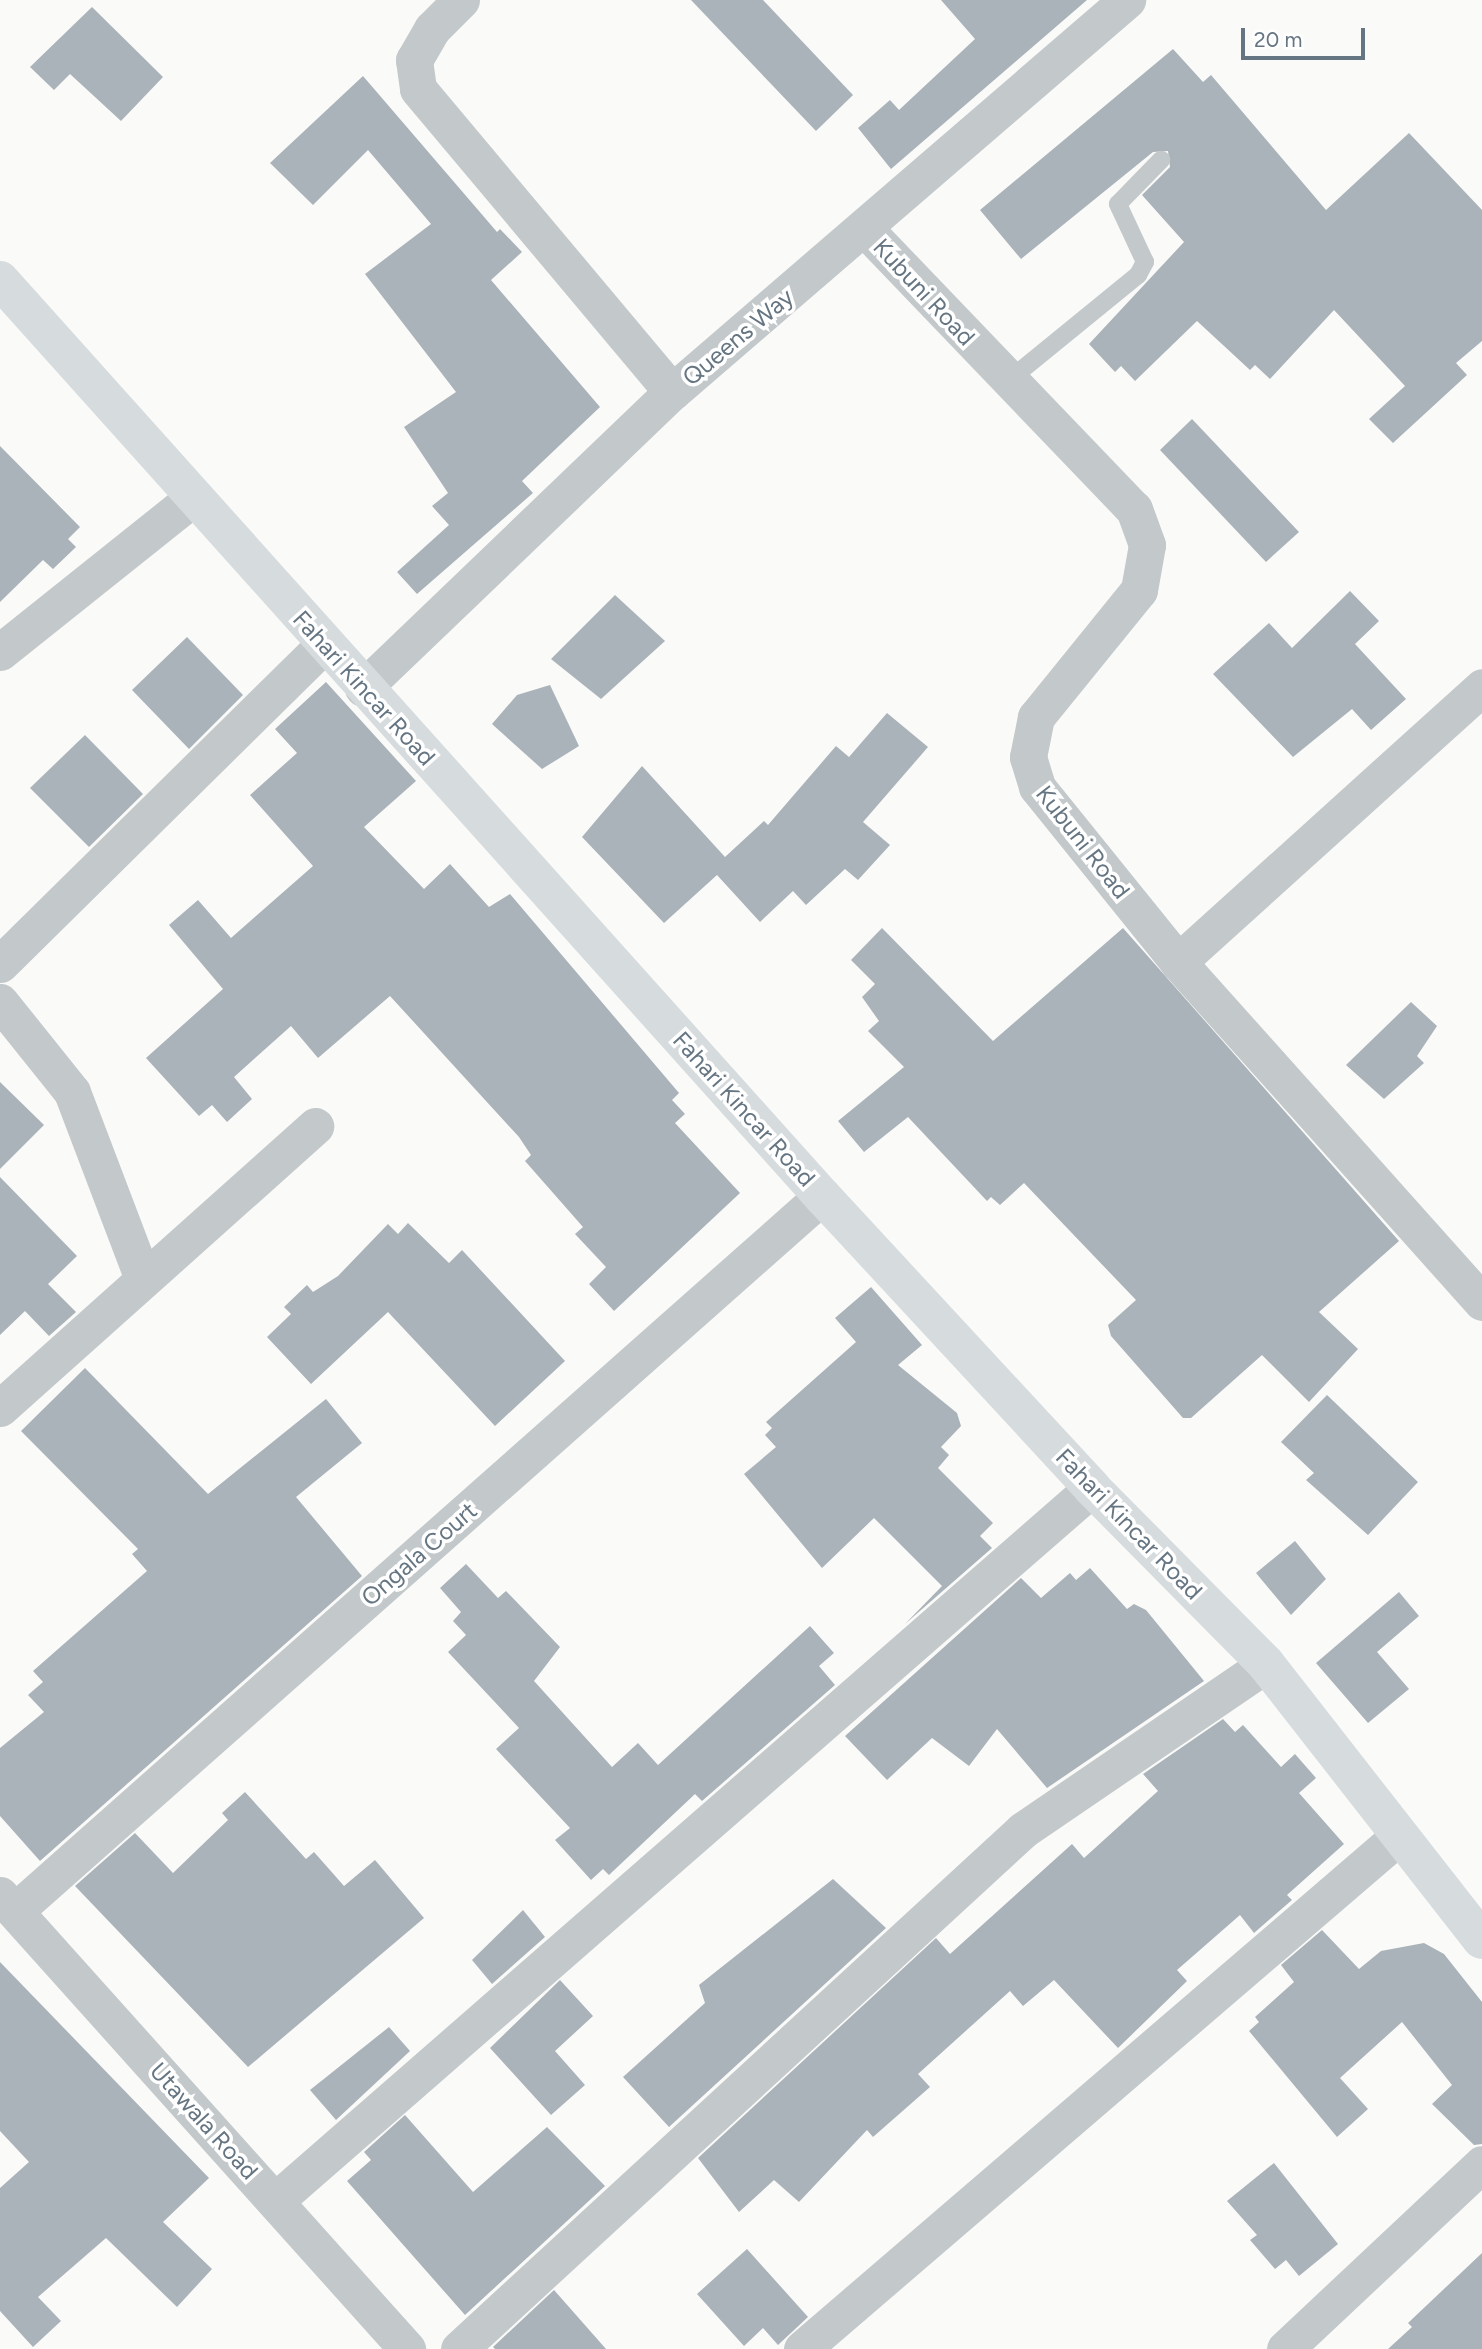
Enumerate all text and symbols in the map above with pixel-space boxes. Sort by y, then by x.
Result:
scale bar [1244,14,1368,58]
text: 20 m [1254,27,1302,52]
street label: Kubuni Road [867,233,981,351]
street label: Queens Way [677,282,799,392]
street label: Fahari Kincar Road [287,605,441,771]
street label: Kubuni Road [1030,780,1136,904]
street label: Fahari Kincar Road [667,1026,821,1192]
street label: Fahari Kincar Road [1050,1443,1208,1605]
street label: Ongala Court [355,1496,483,1612]
street label: Utawala Road [144,2057,264,2185]

